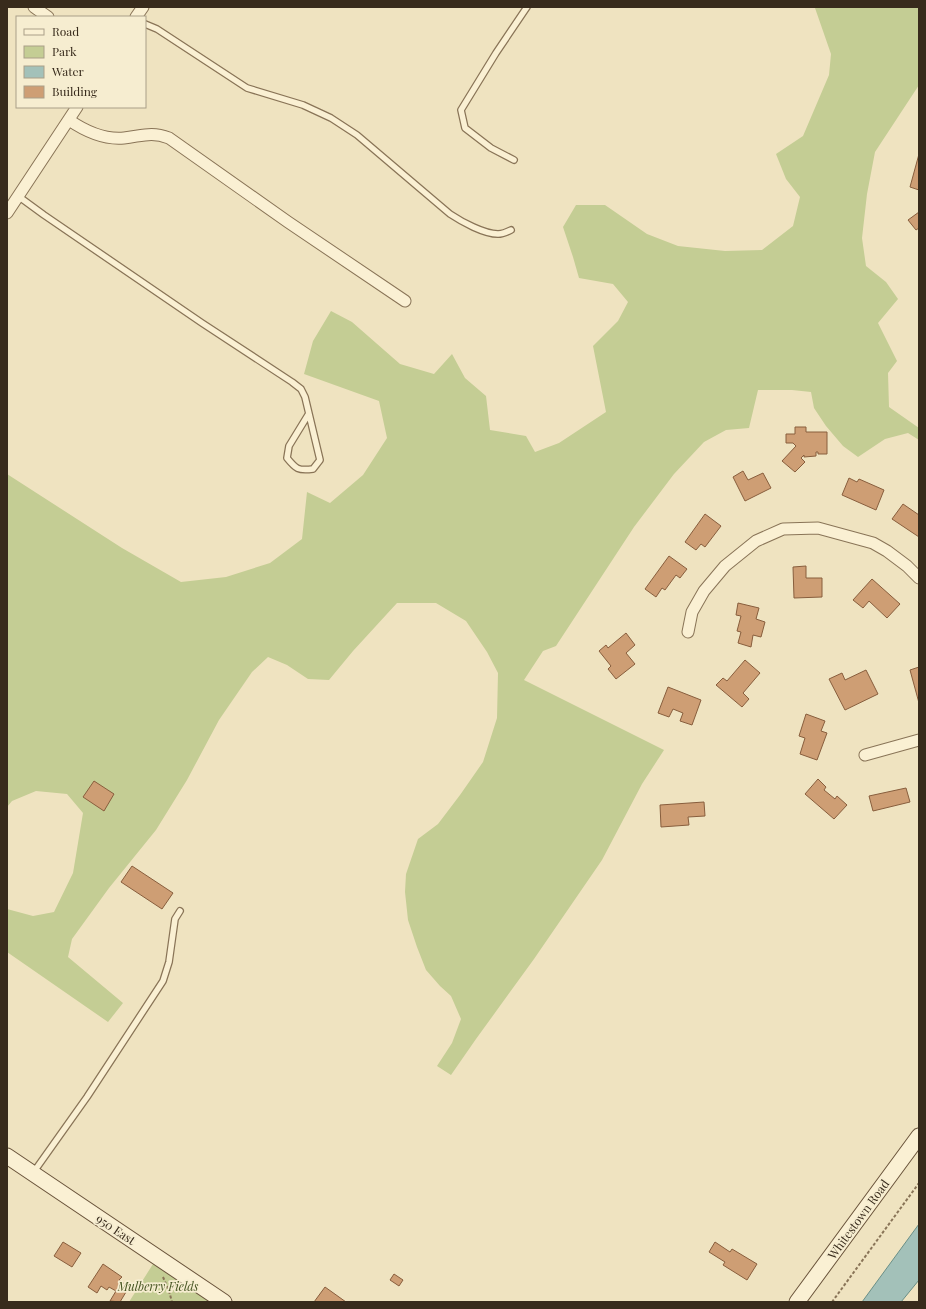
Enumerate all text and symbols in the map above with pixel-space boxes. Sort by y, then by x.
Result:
legend [16,16,146,108]
text: Road [52,23,79,39]
text: Park [52,43,77,59]
text: Water [51,63,85,79]
text: Building [52,83,98,99]
street label: Whitestown Road [823,1176,892,1263]
street label: 950 East [93,1210,139,1248]
park label: Mulberry Fields [117,1278,199,1294]

